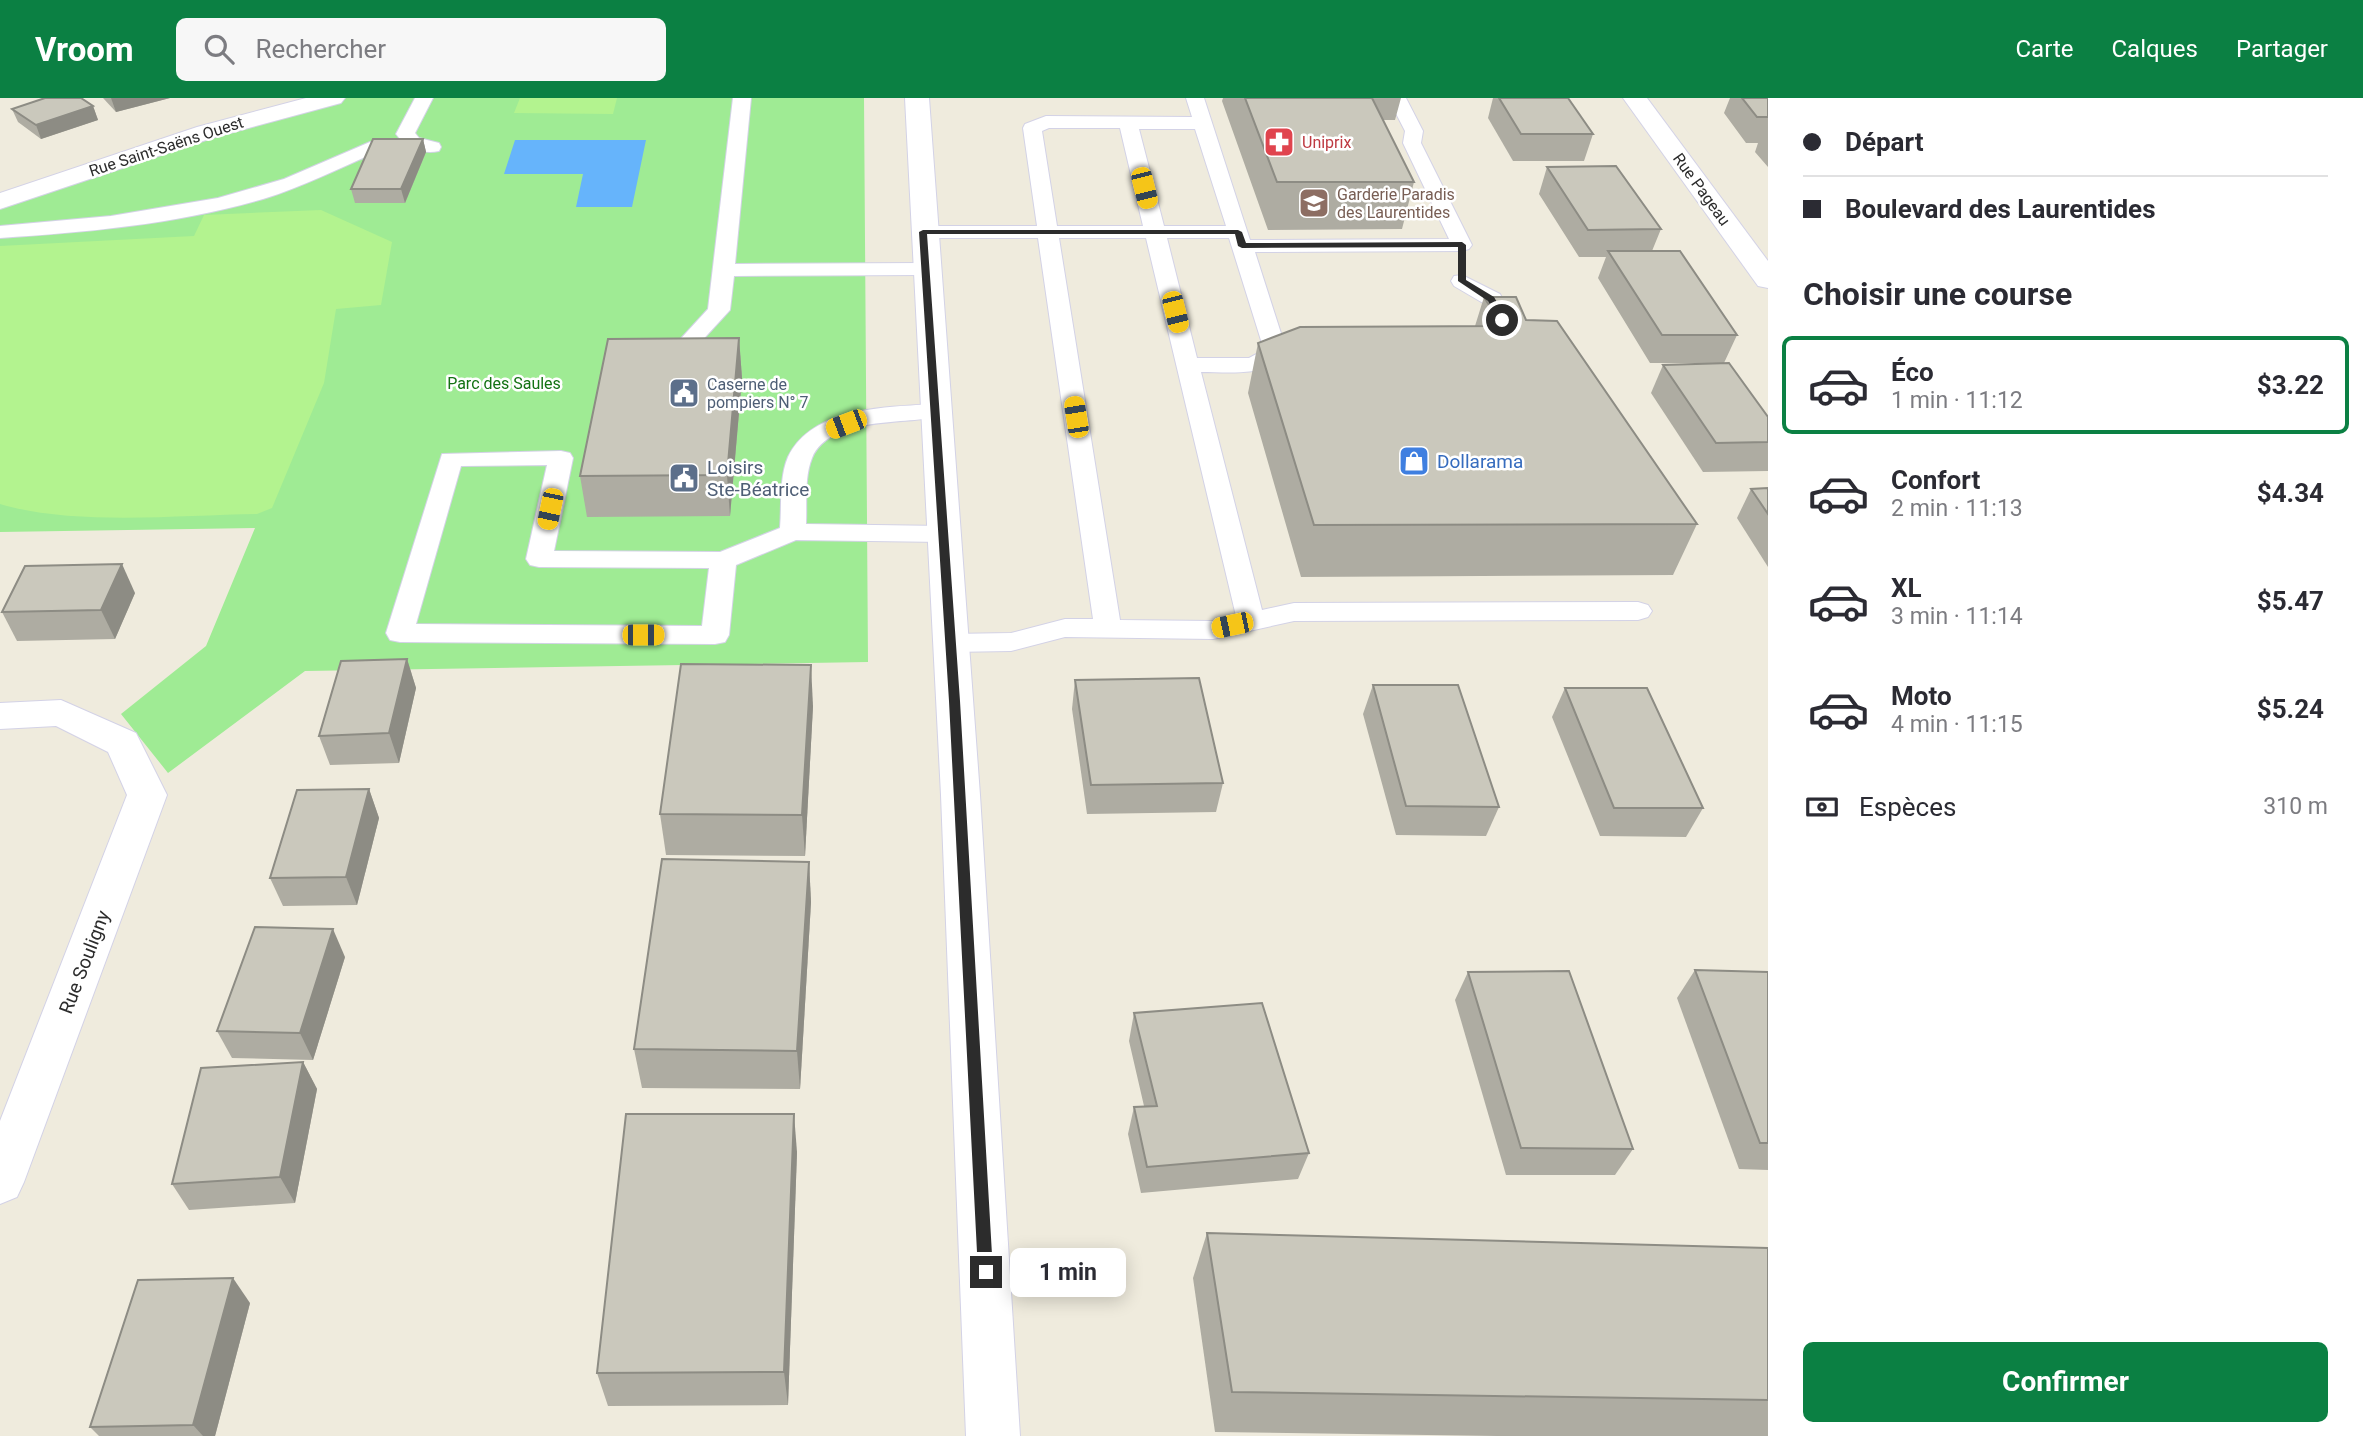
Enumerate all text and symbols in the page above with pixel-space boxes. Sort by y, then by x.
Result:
search box [176,18,666,81]
text: Vroom [35,30,134,69]
icon: search [200,30,238,68]
text: Rechercher [256,34,386,64]
text: Carte [2015,35,2073,63]
text: Calques [2111,35,2198,63]
text: Partager [2236,35,2328,63]
street label: Rue Saint-Saëns Ouest [87,113,246,180]
pharmacy icon: Uniprix [1262,125,1296,159]
text: Départ [1845,127,1923,157]
place label: Uniprix [1302,133,1351,152]
street label: Rue Pageau [1669,149,1734,229]
car [1129,165,1160,211]
place label: Garderie Paradis des Laurentides [1337,185,1455,222]
school or university icon: Garderie Paradis des Laurentides [1297,186,1331,220]
text: Boulevard des Laurentides [1845,194,2156,224]
text: Choisir une course [1803,275,2072,313]
car [1160,289,1191,335]
route start [1486,304,1518,336]
icon: car [1807,354,1870,417]
text: Éco [1891,357,1934,387]
text: $3.22 [2257,370,2324,400]
park label: Parc des Saules [447,374,561,393]
place label: Caserne de pompiers N° 7 [707,375,809,412]
public building icon: Caserne de pompiers N° 7 [667,376,701,410]
text: 1 min · 11:12 [1891,387,2023,414]
car [1063,395,1090,439]
car [823,407,870,441]
shop icon: Dollarama [1397,444,1431,478]
place label: Dollarama [1437,450,1523,473]
place label: Loisirs Ste-Béatrice [707,456,809,501]
public building icon: Loisirs Ste-Béatrice [667,461,701,495]
icon: car [1807,462,1870,525]
text: Confort [1891,465,1980,495]
text: $4.34 [2257,478,2324,508]
car [536,486,565,532]
text: 2 min · 11:13 [1891,495,2023,522]
icon: car [1807,570,1870,633]
text: XL [1891,573,1922,603]
text: $5.47 [2257,586,2324,616]
text: 3 min · 11:14 [1891,603,2023,630]
car [1210,610,1255,640]
car [623,625,665,646]
icon: car [1807,678,1870,741]
text: Moto [1891,681,1952,711]
text: $5.24 [2257,694,2324,724]
text: 4 min · 11:15 [1891,711,2023,738]
icon: cash [1803,788,1841,826]
text: Espèces [1859,792,1956,822]
text: 310 m [2263,793,2328,820]
street label: Rue Souligny [54,907,115,1017]
callout: 1 min [1010,1248,1126,1296]
route end [970,1256,1002,1288]
text: 1 min [1039,1259,1097,1286]
button: Confirmer [1803,1342,2328,1422]

